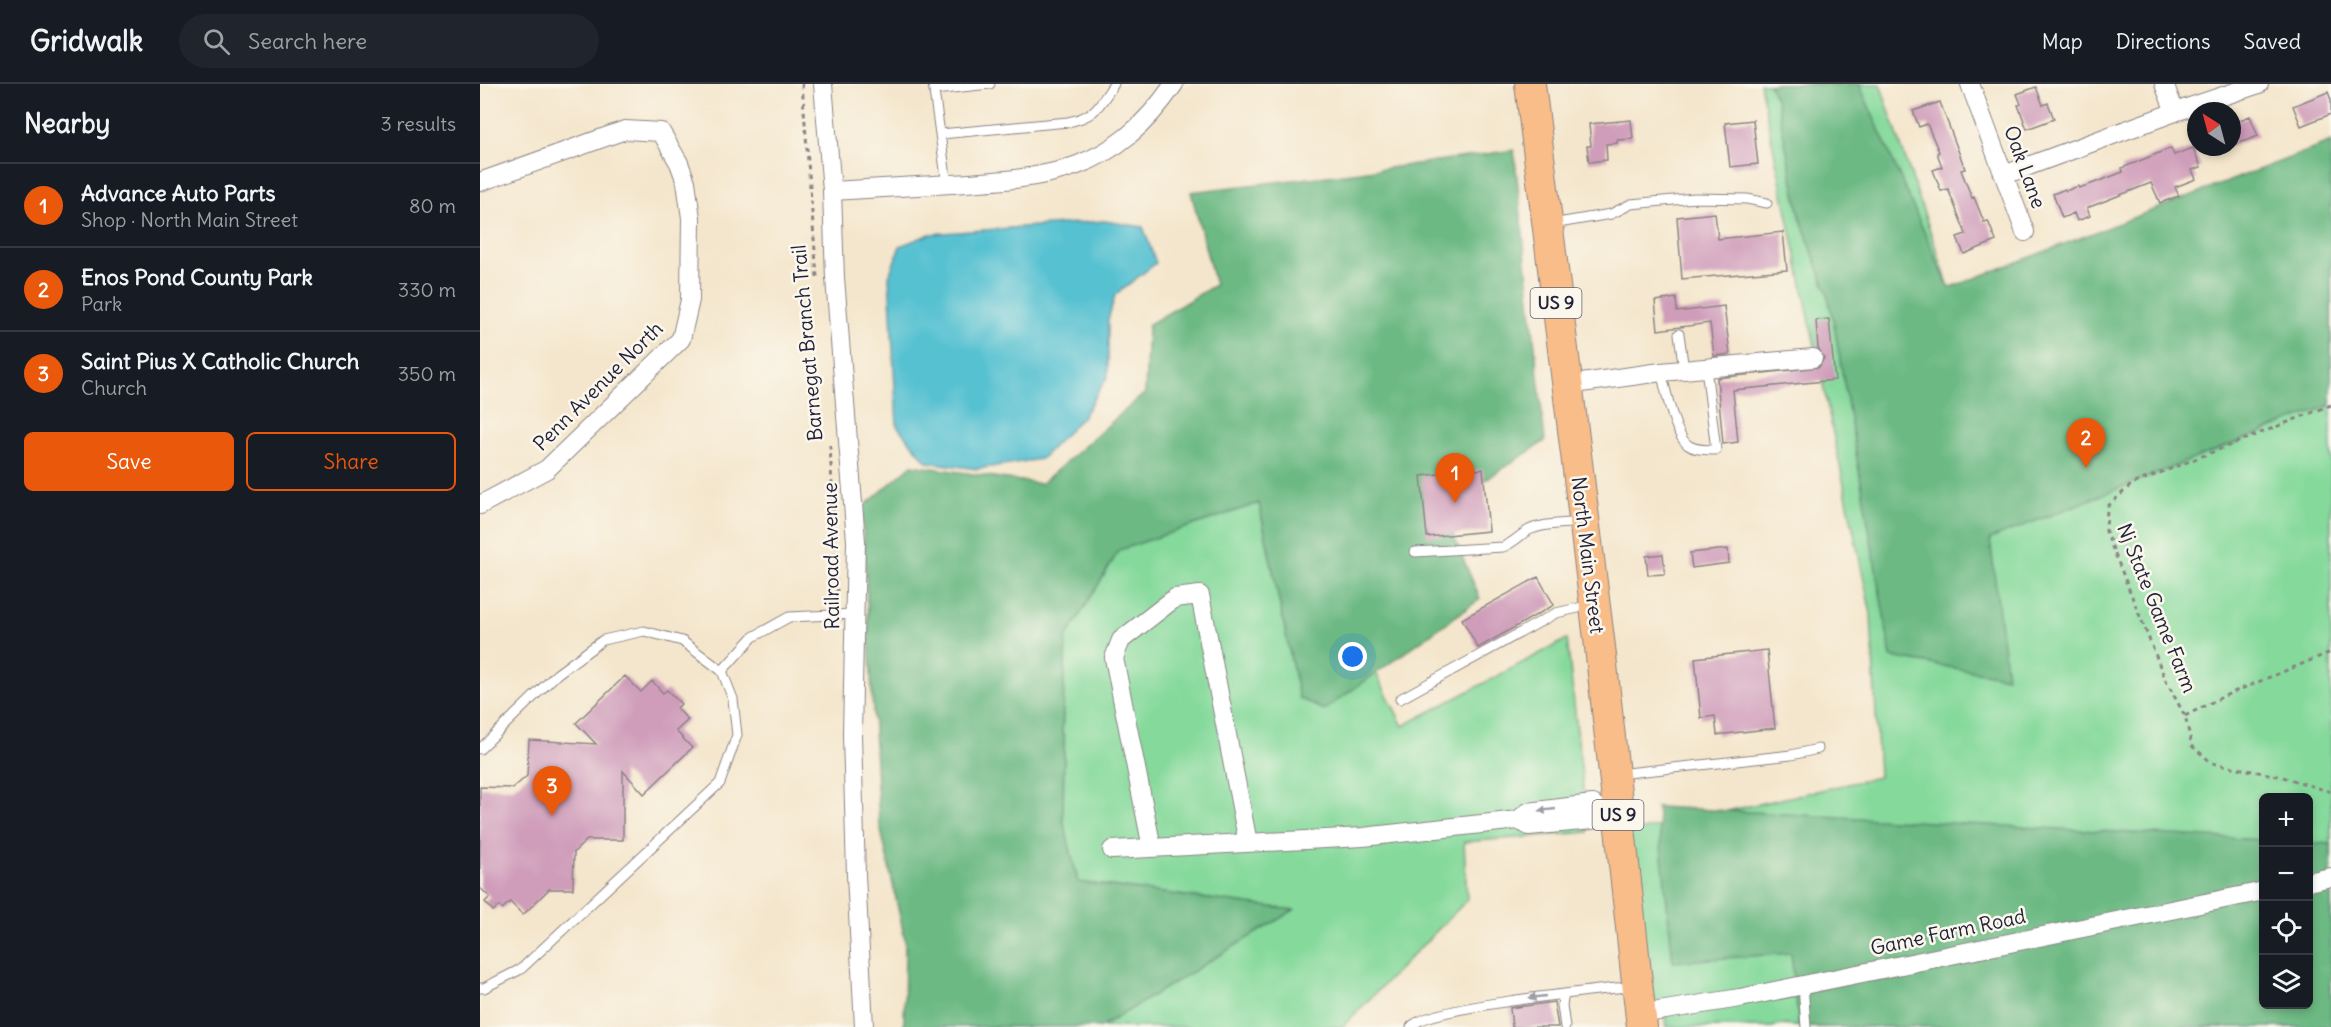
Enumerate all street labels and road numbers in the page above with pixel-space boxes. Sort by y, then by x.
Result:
street label: Oak Lane [1999,122,2052,212]
street label: Barnegat Branch Trail [785,244,828,442]
road number: US 9 [1530,288,1582,318]
street label: Penn Avenue North [528,316,668,456]
street label: North Main Street [1566,475,1611,635]
street label: Railroad Avenue [817,482,844,630]
street label: Nj State Game Farm [2112,520,2203,696]
road number: US 9 [1592,800,1644,830]
street label: Game Farm Road [1868,903,2028,960]

